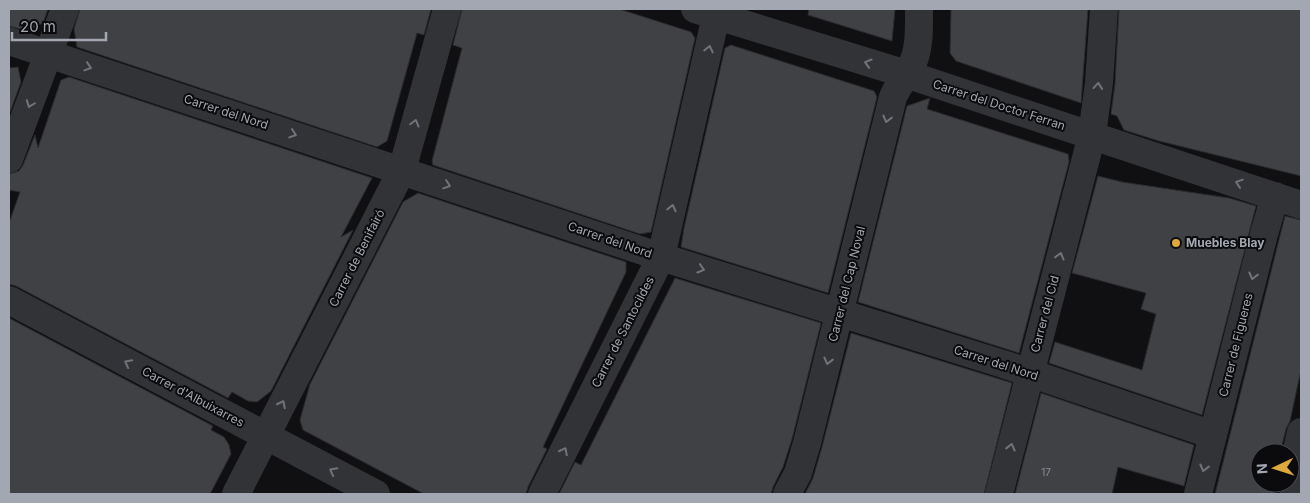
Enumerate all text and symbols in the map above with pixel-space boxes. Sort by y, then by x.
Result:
scale bar [12,10,106,42]
text: 20 m [20,17,56,36]
one-way arrow [703,45,714,54]
one-way arrow [864,58,872,68]
one-way arrow [84,61,92,71]
street label: Carrer del Doctor Ferran [931,76,1067,133]
one-way arrow [1093,82,1104,90]
street label: Carrer del Nord [182,91,270,132]
one-way arrow [26,99,36,107]
one-way arrow [882,114,893,123]
one-way arrow [409,119,419,127]
one-way arrow [288,128,296,138]
one-way arrow [442,179,451,189]
one-way arrow [1235,179,1243,189]
one-way arrow [666,203,677,212]
street label: Carrer de Benifairó [325,207,388,309]
street label: Carrer del Nord [566,218,654,261]
street label: Carrer del Cap Noval [825,225,868,343]
place label: Muebles Blay [1186,235,1265,250]
marker: Muebles Blay [1170,237,1182,249]
one-way arrow [1054,251,1065,260]
one-way arrow [696,264,705,274]
one-way arrow [1248,272,1259,281]
street label: Carrer de Santocildes [588,274,657,390]
street label: Carrer del Cid [1027,274,1062,354]
street label: Carrer de Figueres [1215,292,1256,398]
street label: Carrer del Nord [952,342,1040,383]
one-way arrow [823,357,834,366]
one-way arrow [124,359,133,369]
street label: Carrer d'Albuixarres [140,363,247,430]
one-way arrow [276,400,287,409]
one-way arrow [1005,442,1016,451]
north arrow [1250,443,1300,493]
one-way arrow [557,447,568,456]
one-way arrow [1200,463,1210,471]
text: N [1253,463,1270,475]
house number: 17 [1041,466,1051,478]
one-way arrow [330,467,339,477]

